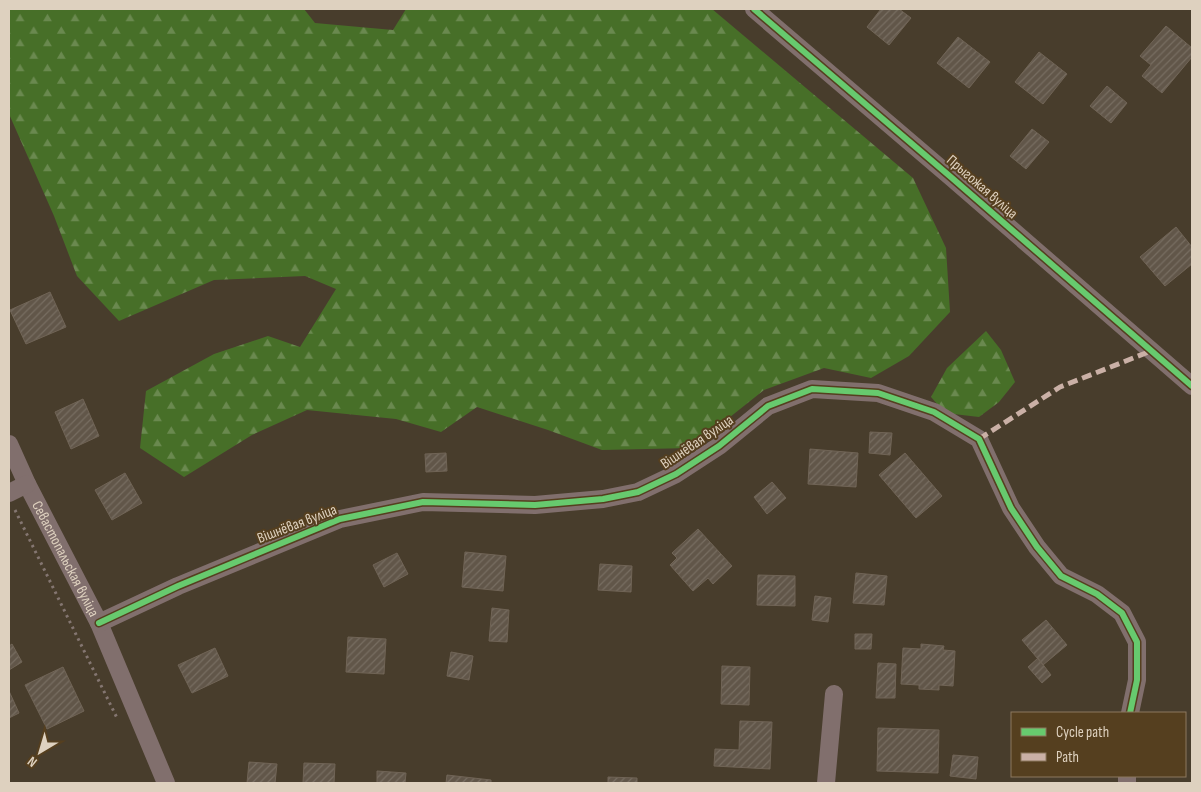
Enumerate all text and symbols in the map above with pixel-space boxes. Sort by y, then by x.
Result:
street label: Прыгожая вуліца [942,151,1022,223]
street label: Вішнёвая вуліца [657,411,737,473]
street label: Севастопальская вуліца [28,498,104,620]
street label: Вішнёвая вуліца [255,500,340,548]
legend [1011,712,1186,777]
text: Cycle path [1056,723,1109,742]
north arrow [15,727,65,777]
text: Path [1056,748,1079,767]
text: N [24,753,40,771]

